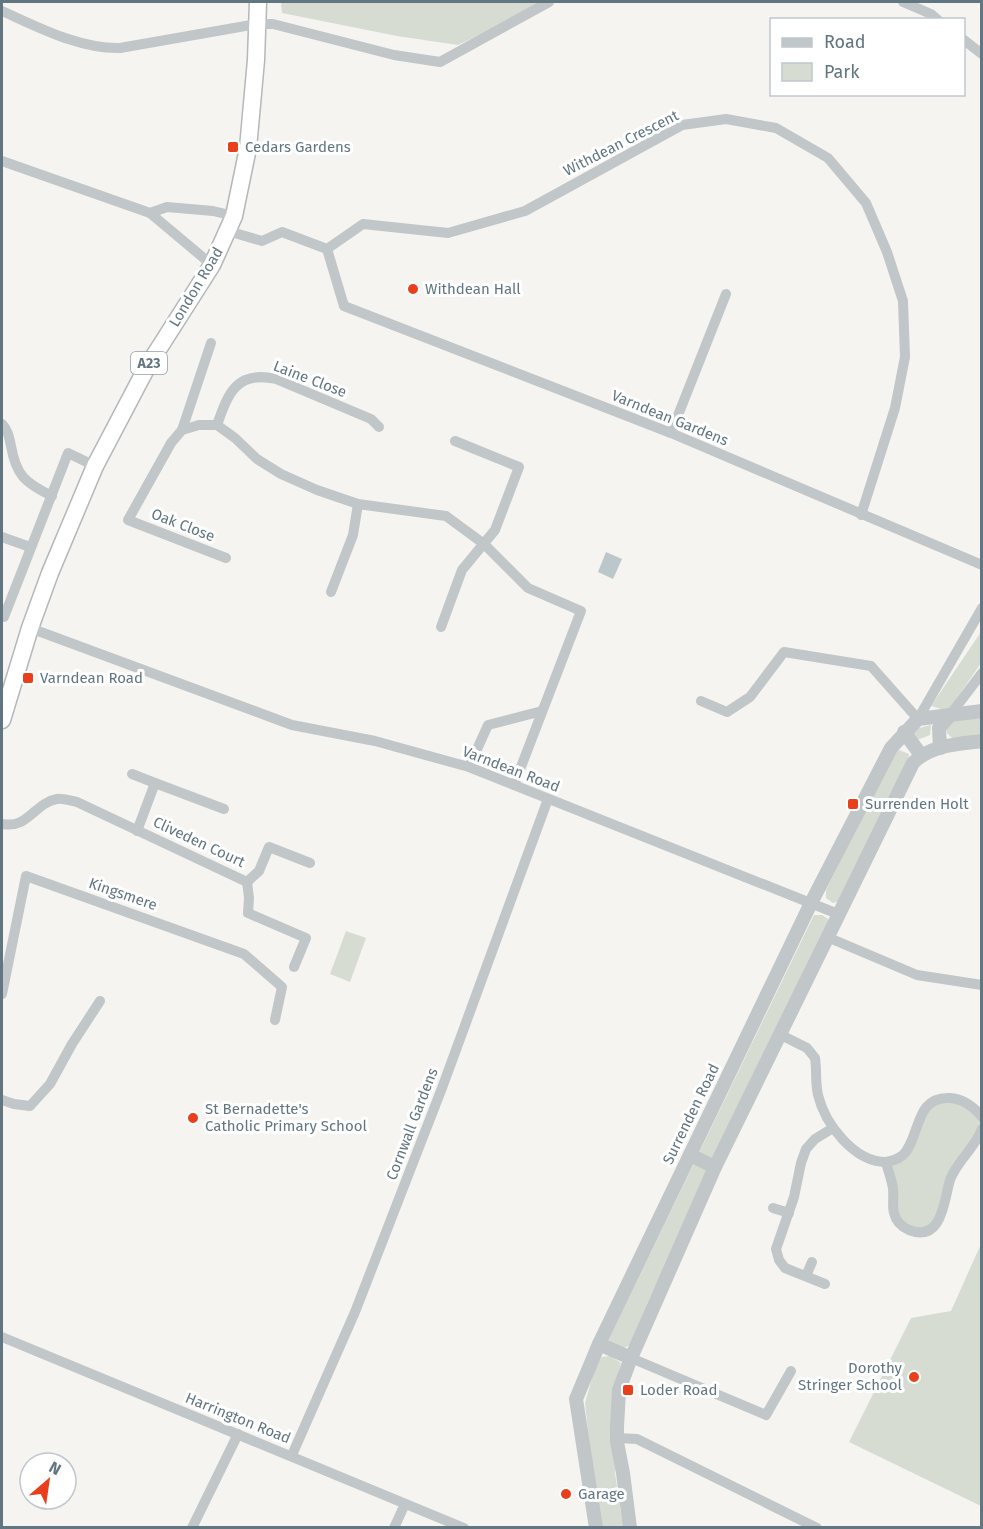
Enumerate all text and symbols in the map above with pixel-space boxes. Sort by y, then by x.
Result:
legend [770,18,965,96]
text: Road [824,31,866,53]
text: Park [824,61,860,83]
street label: Withdean Crescent [560,106,682,180]
place label: Cedars Gardens [245,138,351,156]
marker: Cedars Gardens [226,140,240,154]
street label: London Road [165,244,227,330]
place label: Withdean Hall [425,280,521,298]
marker: Withdean Hall [406,282,420,296]
road number: A23 [131,352,167,374]
street label: Laine Close [271,357,349,401]
street label: Varndean Gardens [609,386,731,450]
street label: Oak Close [149,505,217,545]
place label: Varndean Road [40,669,143,687]
marker: Varndean Road [21,671,35,685]
street label: Varndean Road [460,742,562,796]
place label: Surrenden Holt [865,795,969,813]
marker: Surrenden Holt [846,797,860,811]
street label: Cliveden Court [150,813,248,871]
street label: Kingsmere [86,874,160,914]
street label: Surrenden Road [659,1061,723,1167]
street label: Cornwall Gardens [382,1065,442,1183]
place label: St Bernadette's Catholic Primary School [205,1100,367,1135]
marker: St Bernadette's Catholic Primary School [186,1111,200,1125]
place label: Dorothy Stringer School [798,1359,903,1394]
marker: Dorothy Stringer School [907,1370,921,1384]
place label: Loder Road [640,1381,717,1399]
marker: Loder Road [621,1383,635,1397]
street label: Harrington Road [183,1389,293,1447]
north arrow [18,1451,78,1511]
text: N [46,1457,64,1479]
place label: Garage [578,1485,625,1503]
marker: Garage [559,1487,573,1501]

